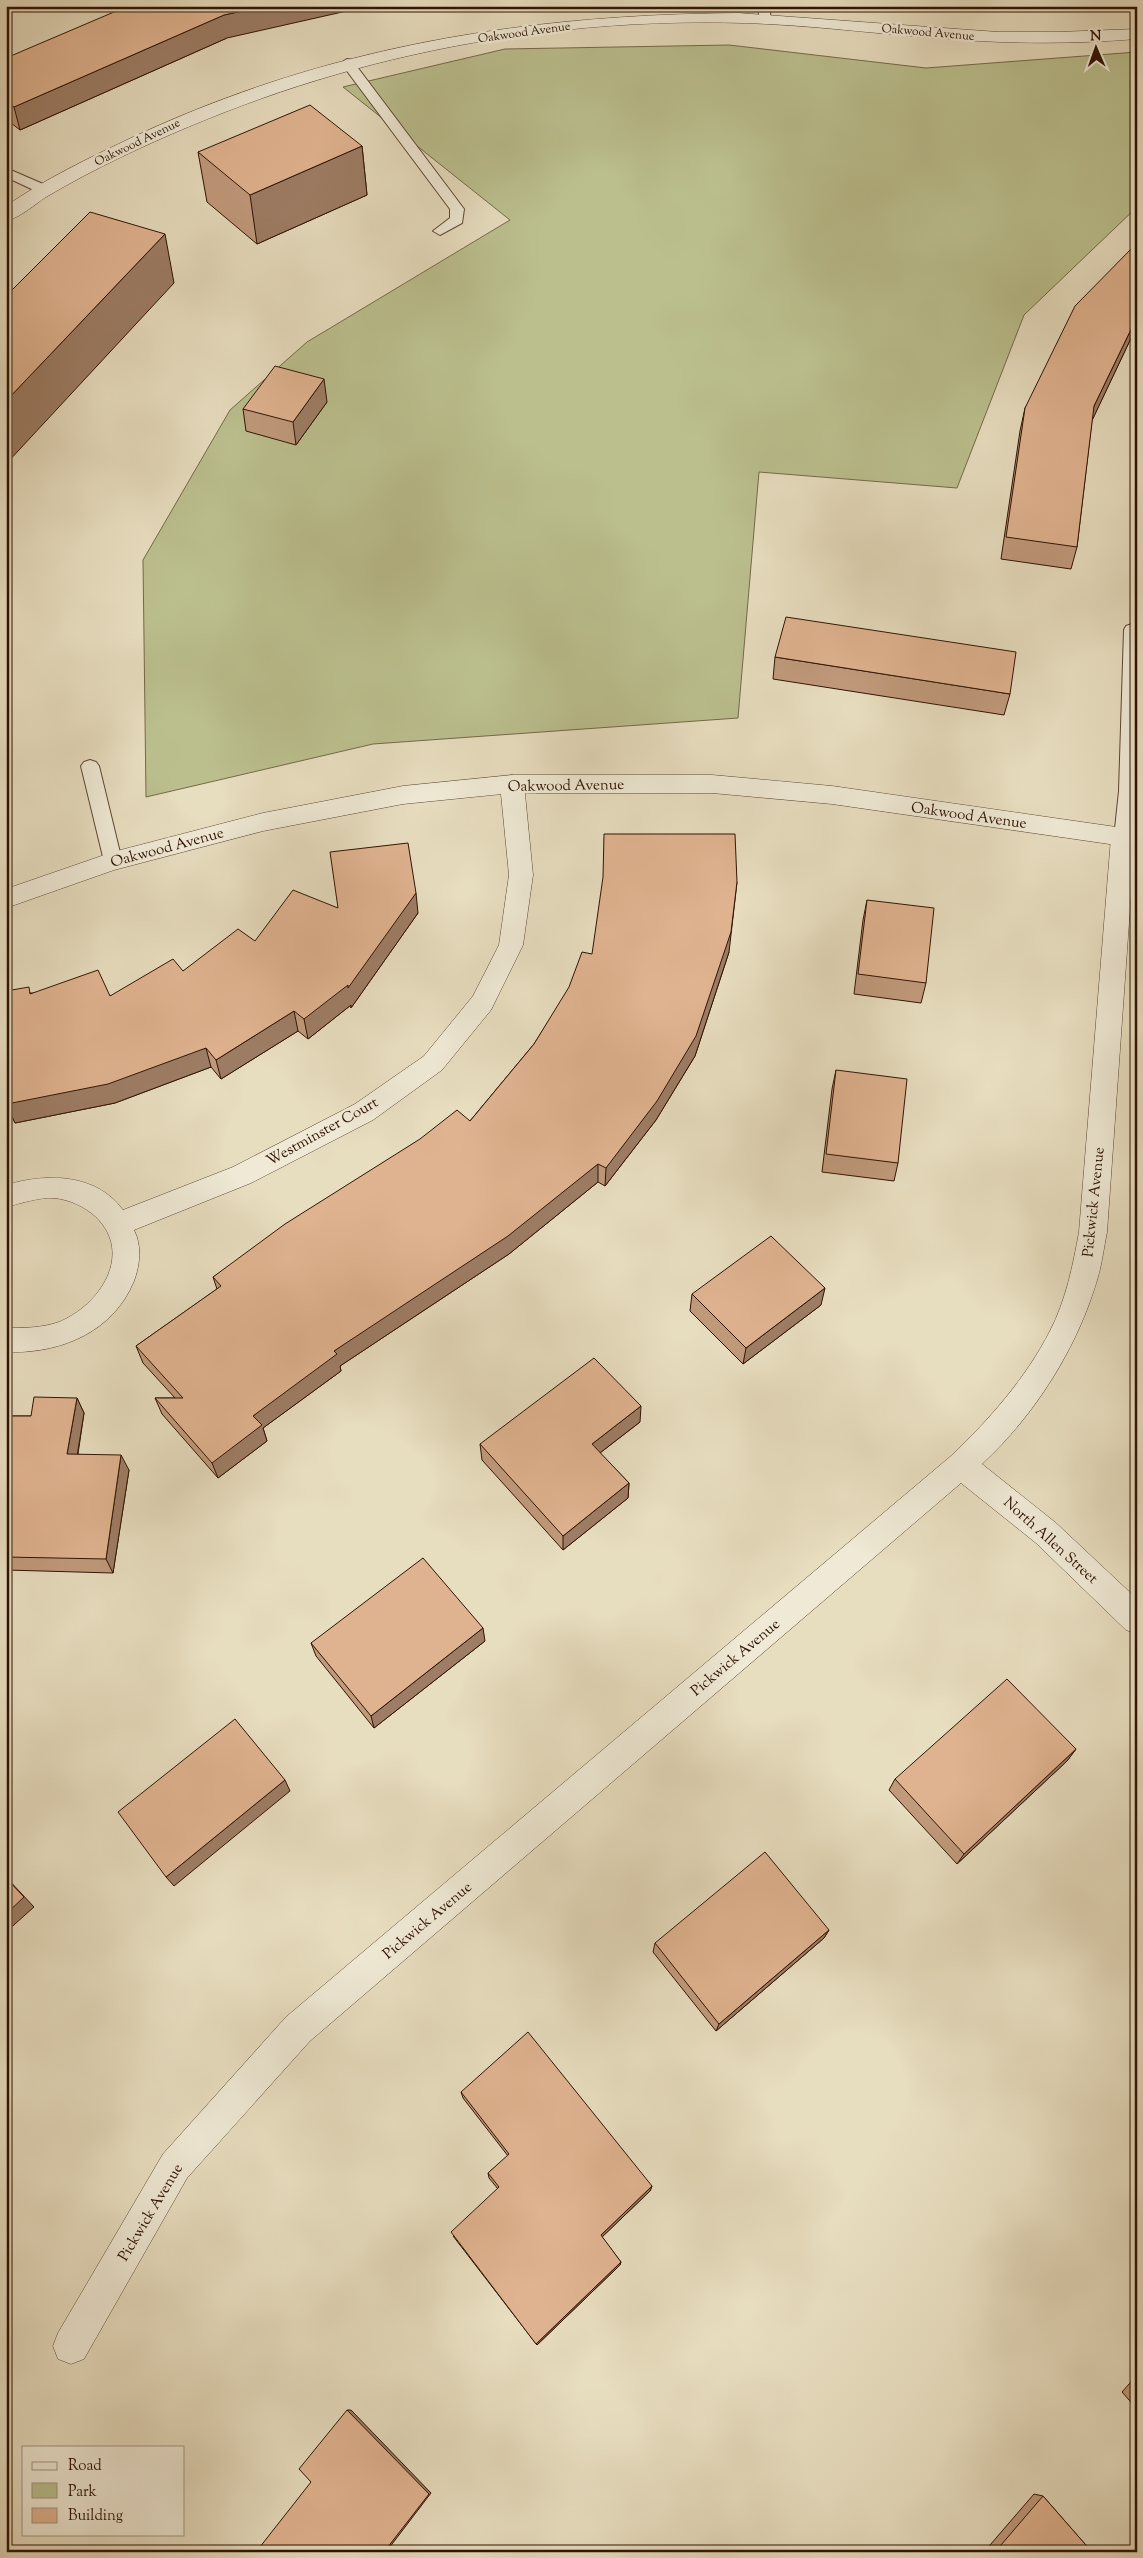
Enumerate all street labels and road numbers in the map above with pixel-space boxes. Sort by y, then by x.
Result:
street label: Oakwood Avenue [477,18,572,48]
street label: Oakwood Avenue [881,20,976,46]
street label: Oakwood Avenue [92,114,184,171]
street label: Oakwood Avenue [508,775,624,798]
street label: Oakwood Avenue [910,798,1028,835]
street label: Oakwood Avenue [108,823,226,874]
street label: Westminster Court [263,1093,382,1172]
street label: Pickwick Avenue [1078,1146,1111,1258]
street label: North Allen Street [998,1493,1102,1589]
street label: Pickwick Avenue [687,1615,785,1702]
street label: Pickwick Avenue [379,1878,477,1965]
street label: Pickwick Avenue [114,2160,189,2266]

